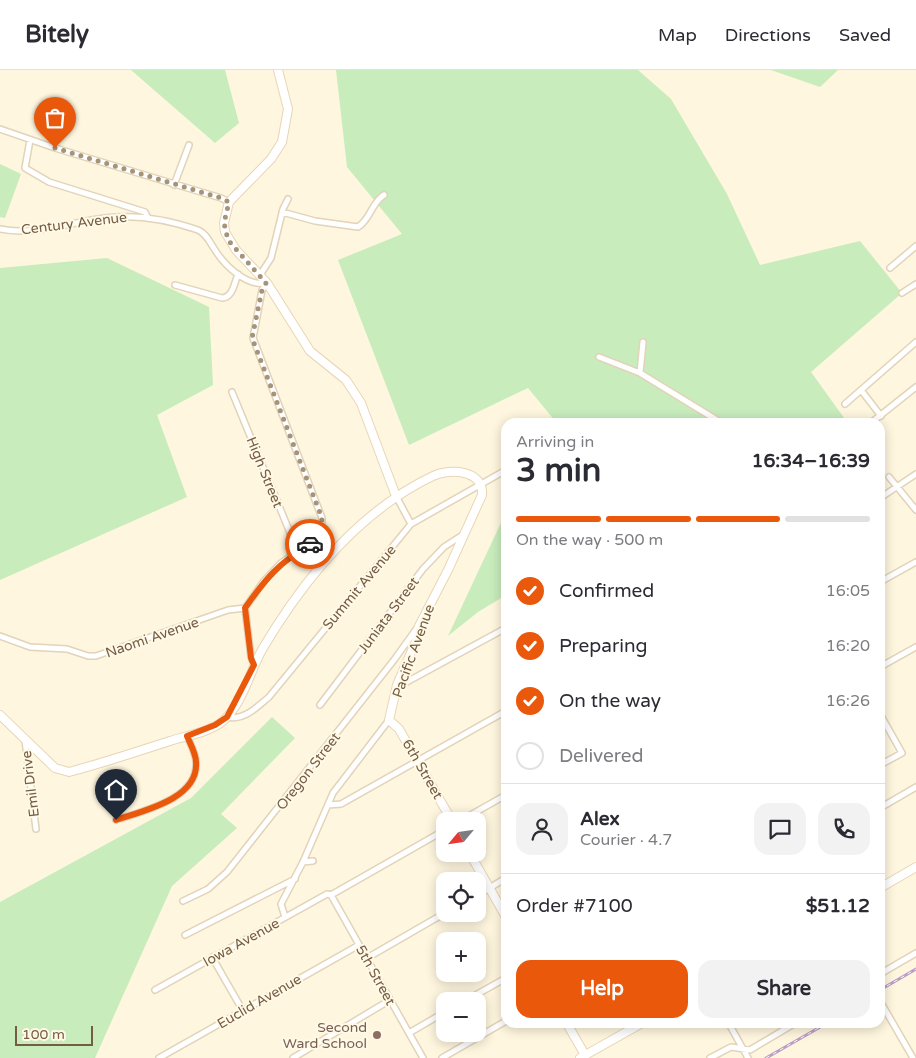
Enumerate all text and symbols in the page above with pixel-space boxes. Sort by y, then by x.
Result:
text: Bitely [25,20,89,49]
text: Map [658,24,697,46]
text: Directions [725,24,811,46]
text: Saved [839,24,891,46]
pin [34,97,76,148]
icon: bag [41,104,69,132]
street label: Century Avenue [20,209,128,238]
text: Arriving in [516,432,594,452]
street label: High Street [243,434,287,511]
text: 16:34–16:39 [751,450,870,472]
text: 3 min [516,452,601,490]
courier [285,519,335,569]
icon: car [296,530,324,558]
text: On the way · 500 m [516,530,663,550]
street label: Summit Avenue [319,541,400,633]
street label: Juniata Street [354,573,423,657]
icon: check [516,577,544,605]
text: Confirmed [559,580,654,602]
text: 16:05 [826,581,870,601]
street label: Pacific Avenue [389,602,438,700]
street label: Naomi Avenue [103,614,201,661]
icon: check [516,632,544,660]
text: Preparing [559,635,648,657]
text: 16:20 [826,636,870,656]
icon: check [516,687,544,715]
text: On the way [559,690,661,712]
text: 16:26 [826,691,870,711]
street label: Oregon Street [273,729,344,814]
street label: 6th Street [399,736,447,803]
text: Delivered [559,745,644,767]
street label: Emil Drive [18,750,43,818]
pin [95,769,137,820]
icon: home [102,776,130,804]
button: person [516,803,568,855]
button: chat [754,803,806,855]
button: phone [818,803,870,855]
text: Alex [580,808,620,830]
north arrow [436,812,486,862]
map controls [436,812,486,1042]
text: Courier · 4.7 [580,830,672,850]
button: locate [436,872,486,922]
text: Order #7100 [516,895,633,917]
text: $51.12 [806,895,870,917]
street label: Iowa Avenue [200,914,283,970]
button: + [436,932,486,982]
street label: 5th Street [352,942,399,1009]
button: Help [516,960,688,1018]
button: Share [698,960,870,1018]
street label: Euclid Avenue [214,970,304,1032]
button: − [436,992,486,1042]
place label: Second Ward School [283,1019,367,1052]
scale bar [15,1023,92,1046]
text: 100 m [22,1026,65,1043]
marker: Second Ward School [371,1029,383,1041]

